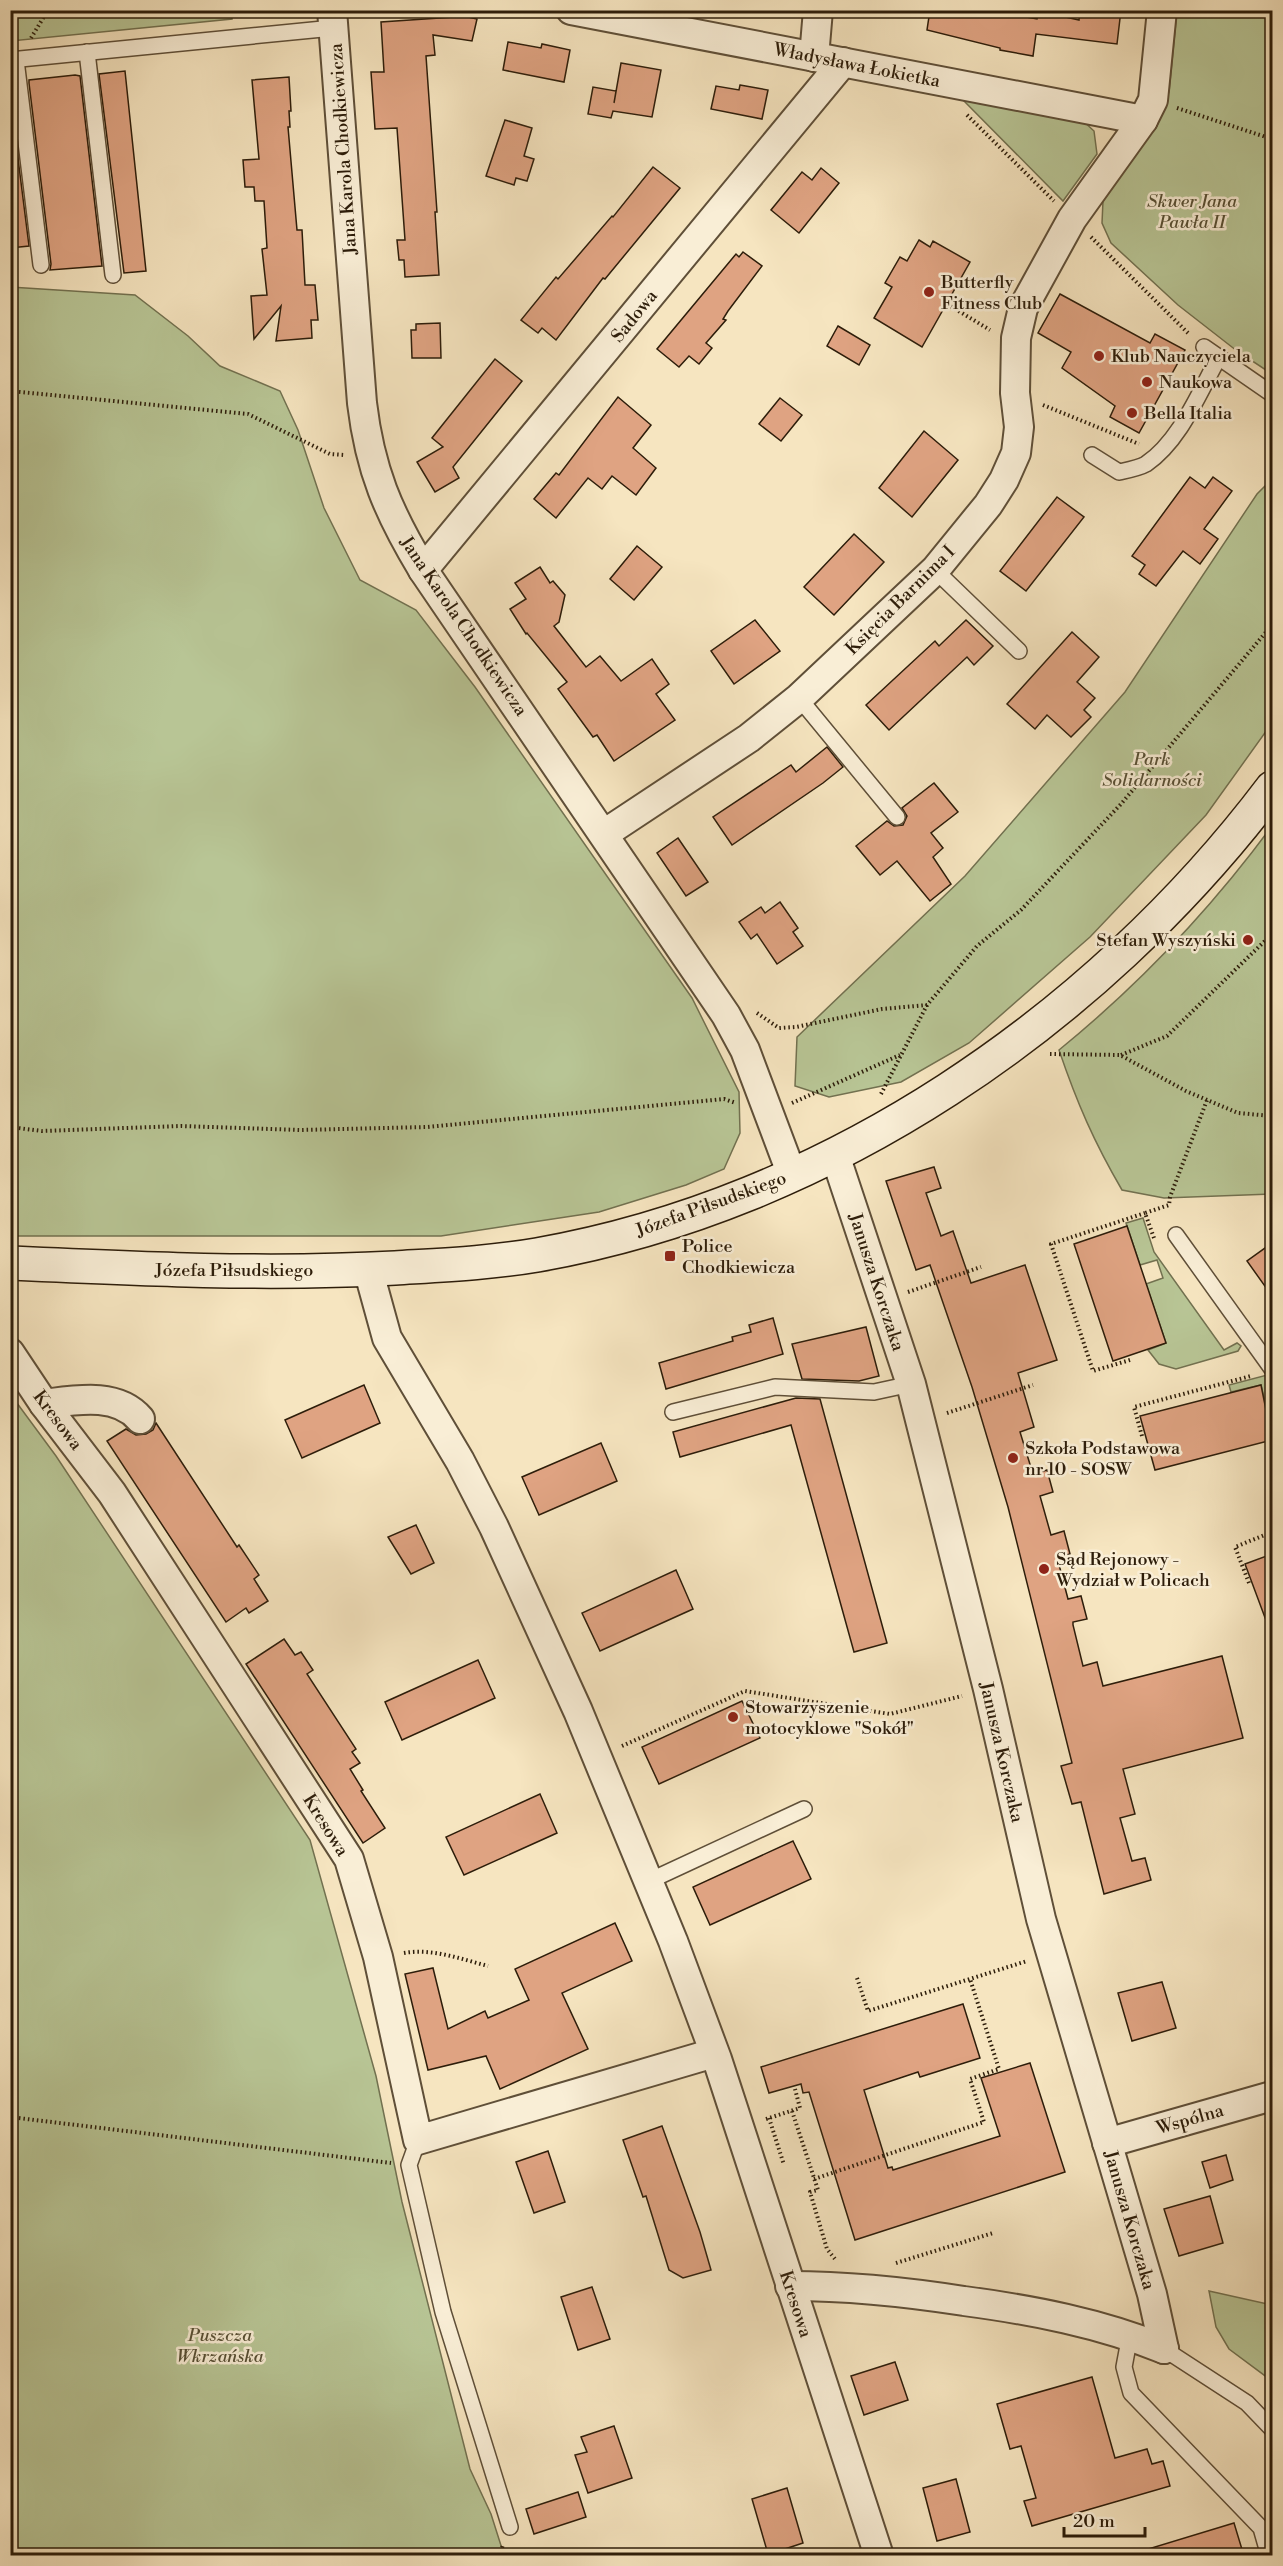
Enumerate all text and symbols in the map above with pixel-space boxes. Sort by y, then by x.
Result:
street label: Władysława Łokietka [771,38,943,93]
street label: Jana Karola Chodkiewicza [325,42,362,257]
park label: Skwer Jana Pawła II [1147,190,1238,234]
place label: Butterfly Fitness Club [940,271,1042,315]
street label: Sadowa [606,285,663,347]
marker: Butterfly Fitness Club [922,285,936,299]
place label: Klub Nauczyciela [1111,345,1252,368]
marker: Klub Nauczyciela [1092,349,1106,363]
place label: Naukowa [1159,371,1233,394]
marker: Naukowa [1140,375,1154,389]
place label: Bella Italia [1143,402,1233,425]
marker: Bella Italia [1125,406,1139,420]
street label: Jana Karola Chodkiewicza [394,531,533,721]
street label: Księcia Barnima I [841,541,960,660]
park label: Park Solidarności [1102,748,1202,792]
place label: Stefan Wyszyński [1096,929,1236,952]
marker: Stefan Wyszyński [1241,933,1255,947]
street label: Józefa Piłsudskiego [632,1167,790,1243]
street label: Janusza Korczaka [843,1209,910,1355]
place label: Police Chodkiewicza [682,1235,796,1279]
marker: Police Chodkiewicza [663,1249,677,1263]
street label: Józefa Piłsudskiego [154,1259,313,1282]
street label: Kresowa [28,1386,88,1456]
place label: Szkoła Podstawowa nr 10 - SOSW [1025,1437,1181,1481]
marker: Szkoła Podstawowa nr 10 - SOSW [1006,1451,1020,1465]
place label: Sąd Rejonowy - Wydział w Policach [1055,1548,1210,1592]
marker: Sąd Rejonowy - Wydział w Policach [1037,1562,1051,1576]
street label: Janusza Korczaka [974,1679,1029,1826]
place label: Stowarzyszenie motocyklowe "Sokół" [745,1696,914,1740]
marker: Stowarzyszenie motocyklowe "Sokół" [726,1710,740,1724]
street label: Kresowa [297,1790,354,1861]
street label: Wspólna [1153,2099,1227,2140]
street label: Janusza Korczaka [1098,2147,1161,2293]
street label: Kresowa [774,2268,817,2341]
park label: Puszcza Wkrzańska [176,2324,265,2368]
scale bar [1064,2500,1145,2538]
text: 20 m [1073,2510,1115,2533]

